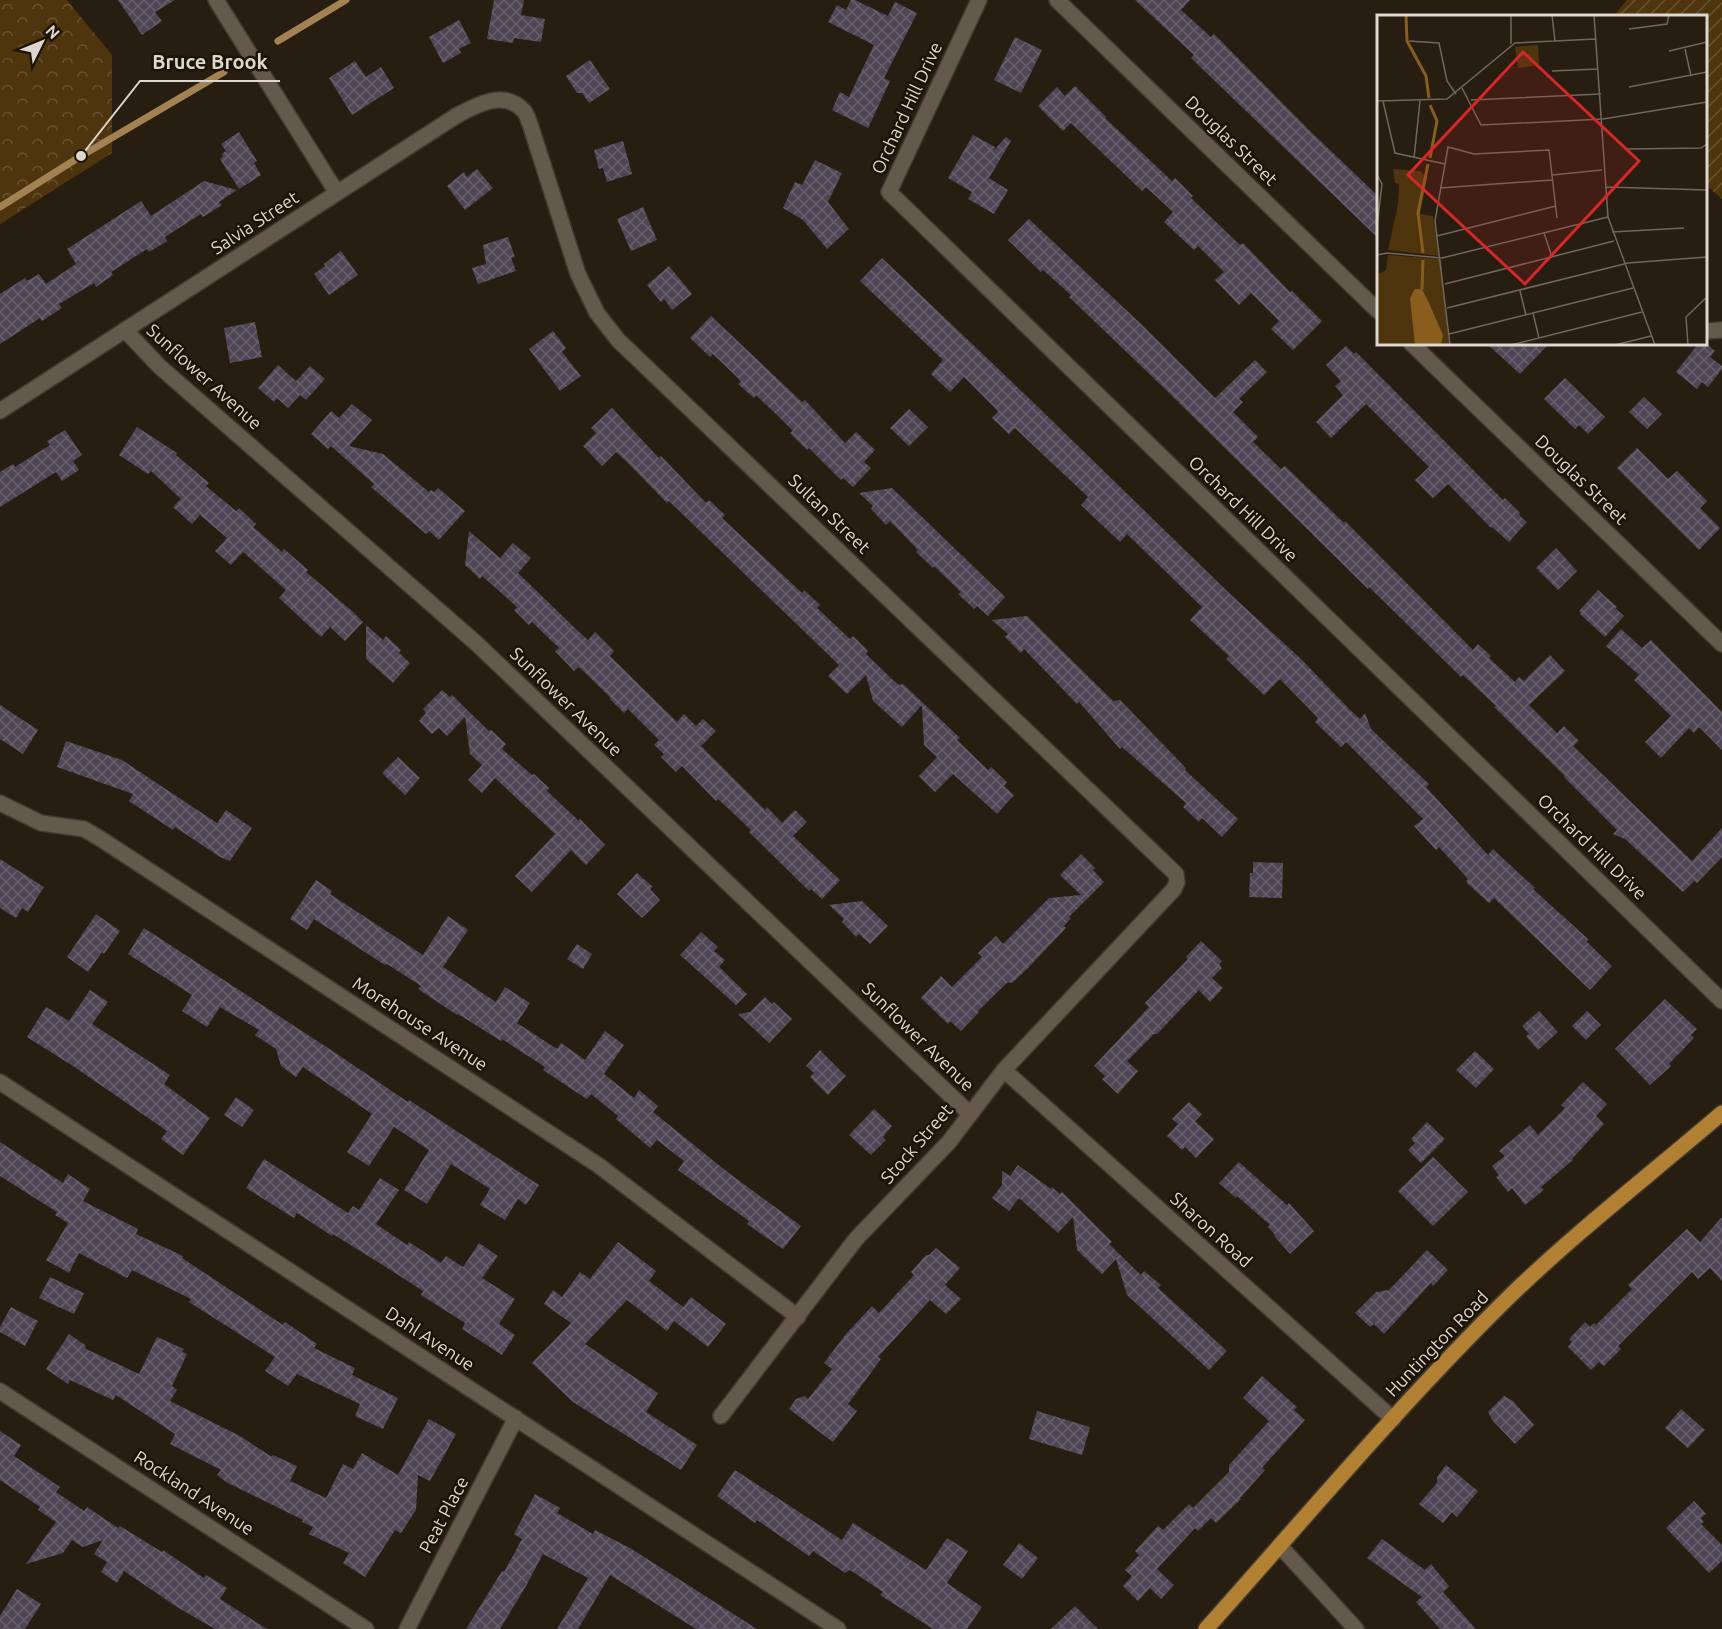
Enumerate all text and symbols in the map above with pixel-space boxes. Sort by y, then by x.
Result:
north arrow [12,12,72,72]
inset map [1377,15,1707,345]
text: N [42,21,64,42]
street label: Orchard Hill Drive [867,38,945,177]
callout: Bruce Brook [140,43,280,81]
text: Bruce Brook [152,50,268,73]
street label: Douglas Street [1182,91,1282,189]
street label: Salvia Street [207,186,302,258]
street label: Sunflower Avenue [143,319,266,433]
street label: Douglas Street [1532,430,1632,528]
street label: Orchard Hill Drive [1185,451,1302,565]
street label: Sultan Street [785,469,875,557]
street label: Sunflower Avenue [507,643,627,760]
street label: Orchard Hill Drive [1534,789,1651,903]
street label: Morehouse Avenue [349,972,492,1074]
street label: Sunflower Avenue [859,978,979,1095]
street label: Stock Street [876,1099,956,1187]
street label: Sharon Road [1167,1188,1256,1271]
street label: Huntington Road [1381,1286,1492,1400]
street label: Dahl Avenue [382,1302,479,1374]
street label: Rockland Avenue [131,1446,258,1538]
street label: Peat Place [415,1473,472,1556]

